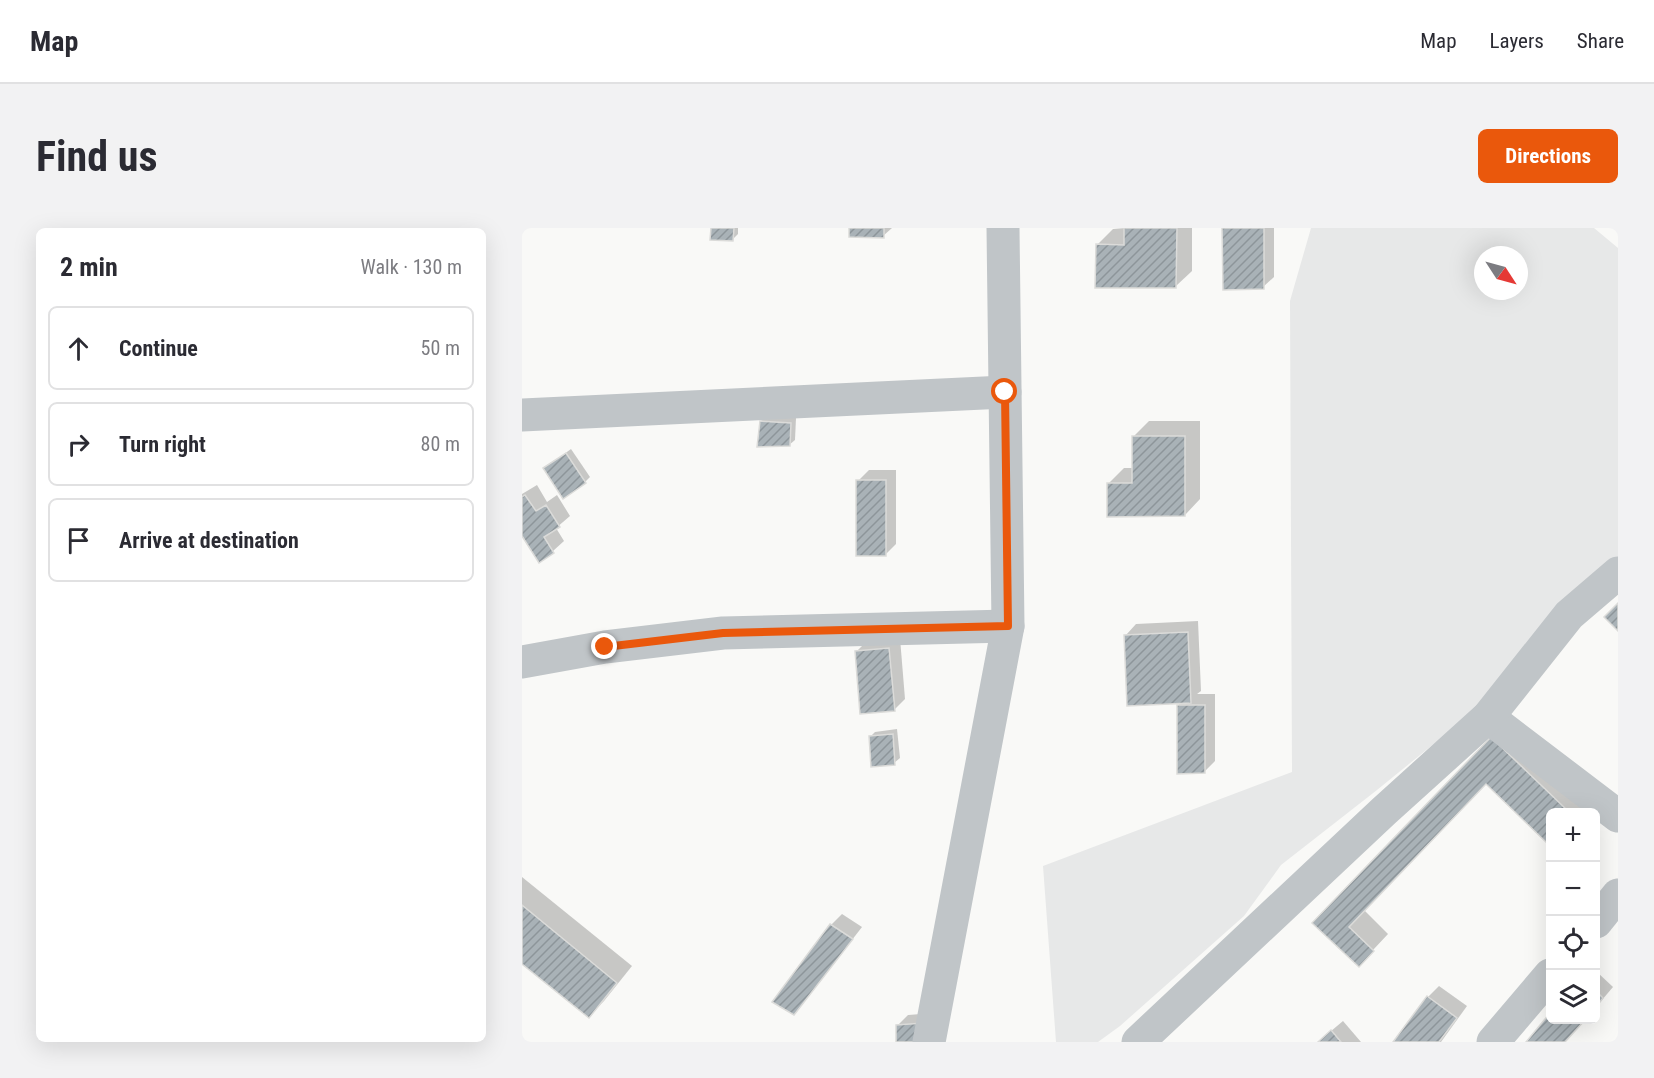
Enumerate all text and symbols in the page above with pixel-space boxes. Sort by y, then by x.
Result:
text: Map [30,25,78,58]
text: Map [1420,29,1457,53]
text: Layers [1490,29,1544,53]
text: Share [1577,29,1624,53]
button: Directions [1478,129,1618,183]
text: Find us [36,132,157,181]
north arrow [1474,246,1528,300]
text: 2 min [60,252,118,282]
text: Walk · 130 m [361,255,462,279]
icon: ahead [62,332,95,365]
text: Continue [119,336,198,361]
text: 50 m [421,336,460,360]
route start [991,378,1017,404]
icon: right [62,428,95,461]
text: Turn right [119,432,206,457]
text: 80 m [421,432,460,456]
icon: arrive [62,524,95,557]
text: Arrive at destination [119,528,299,553]
route end [591,633,617,659]
map controls [1546,808,1600,1024]
button: + [1546,808,1600,862]
button: − [1546,862,1600,916]
button: locate [1546,916,1600,970]
button: layers [1546,970,1600,1024]

